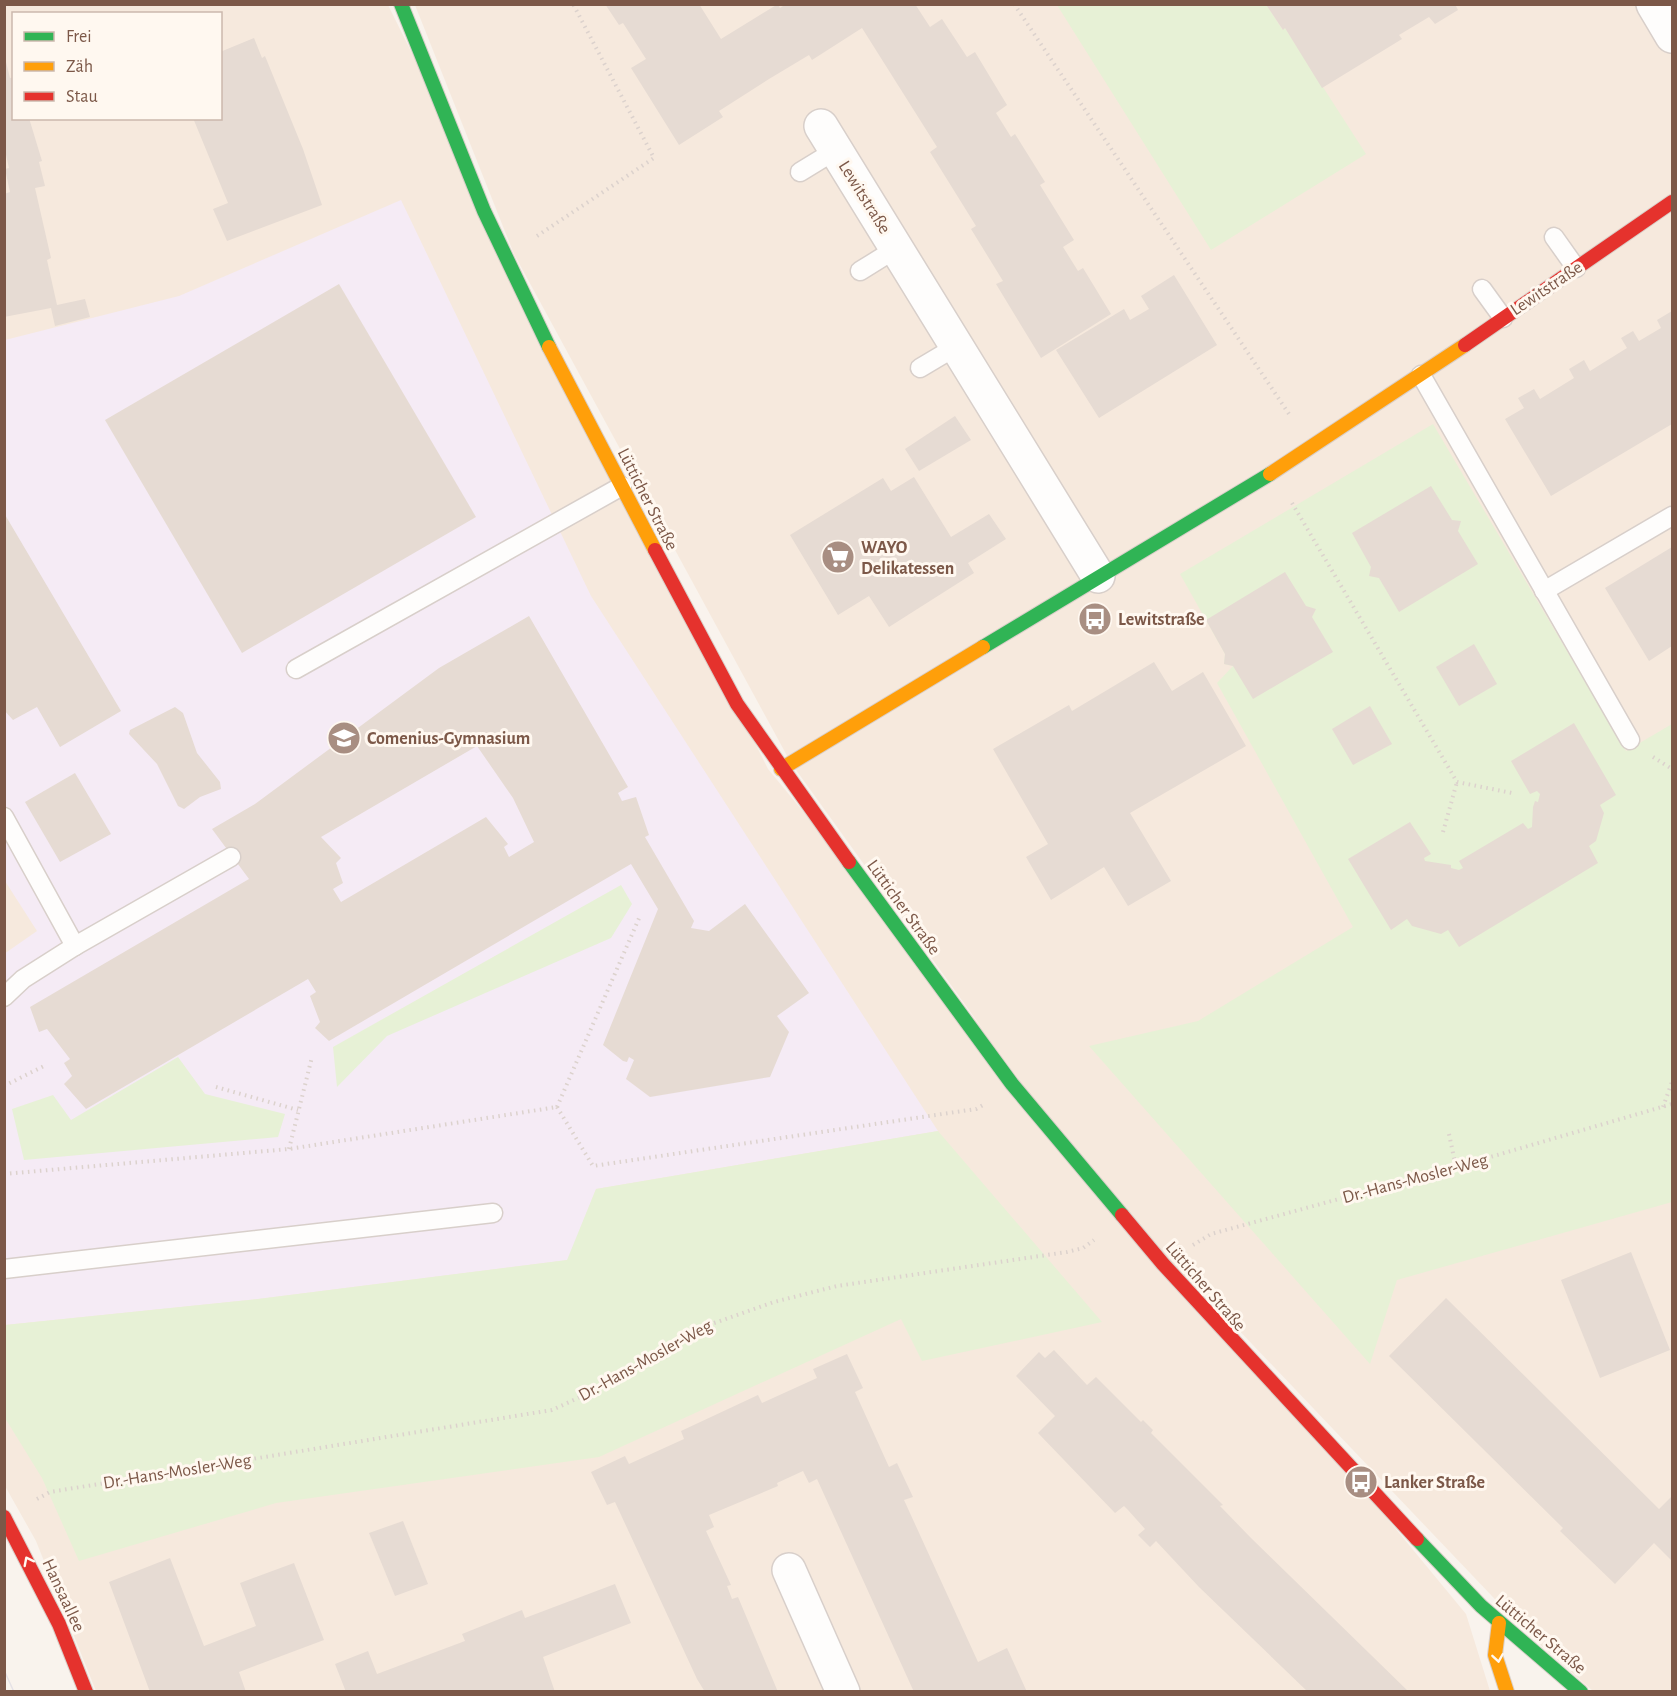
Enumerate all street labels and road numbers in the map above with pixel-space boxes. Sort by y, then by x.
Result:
street label: Lewitstraße [835,158,894,237]
street label: Lewitstraße [1507,258,1586,319]
street label: Lütticher Straße [614,445,681,554]
street label: Lütticher Straße [863,857,943,958]
street label: Dr.-Hans-Mosler-Weg [1341,1151,1490,1207]
street label: Lütticher Straße [1162,1238,1249,1335]
street label: Dr.-Hans-Mosler-Weg [576,1317,715,1405]
street label: Dr.-Hans-Mosler-Weg [102,1451,253,1493]
street label: Hansaallee [38,1556,88,1635]
street label: Lütticher Straße [1492,1592,1589,1678]

